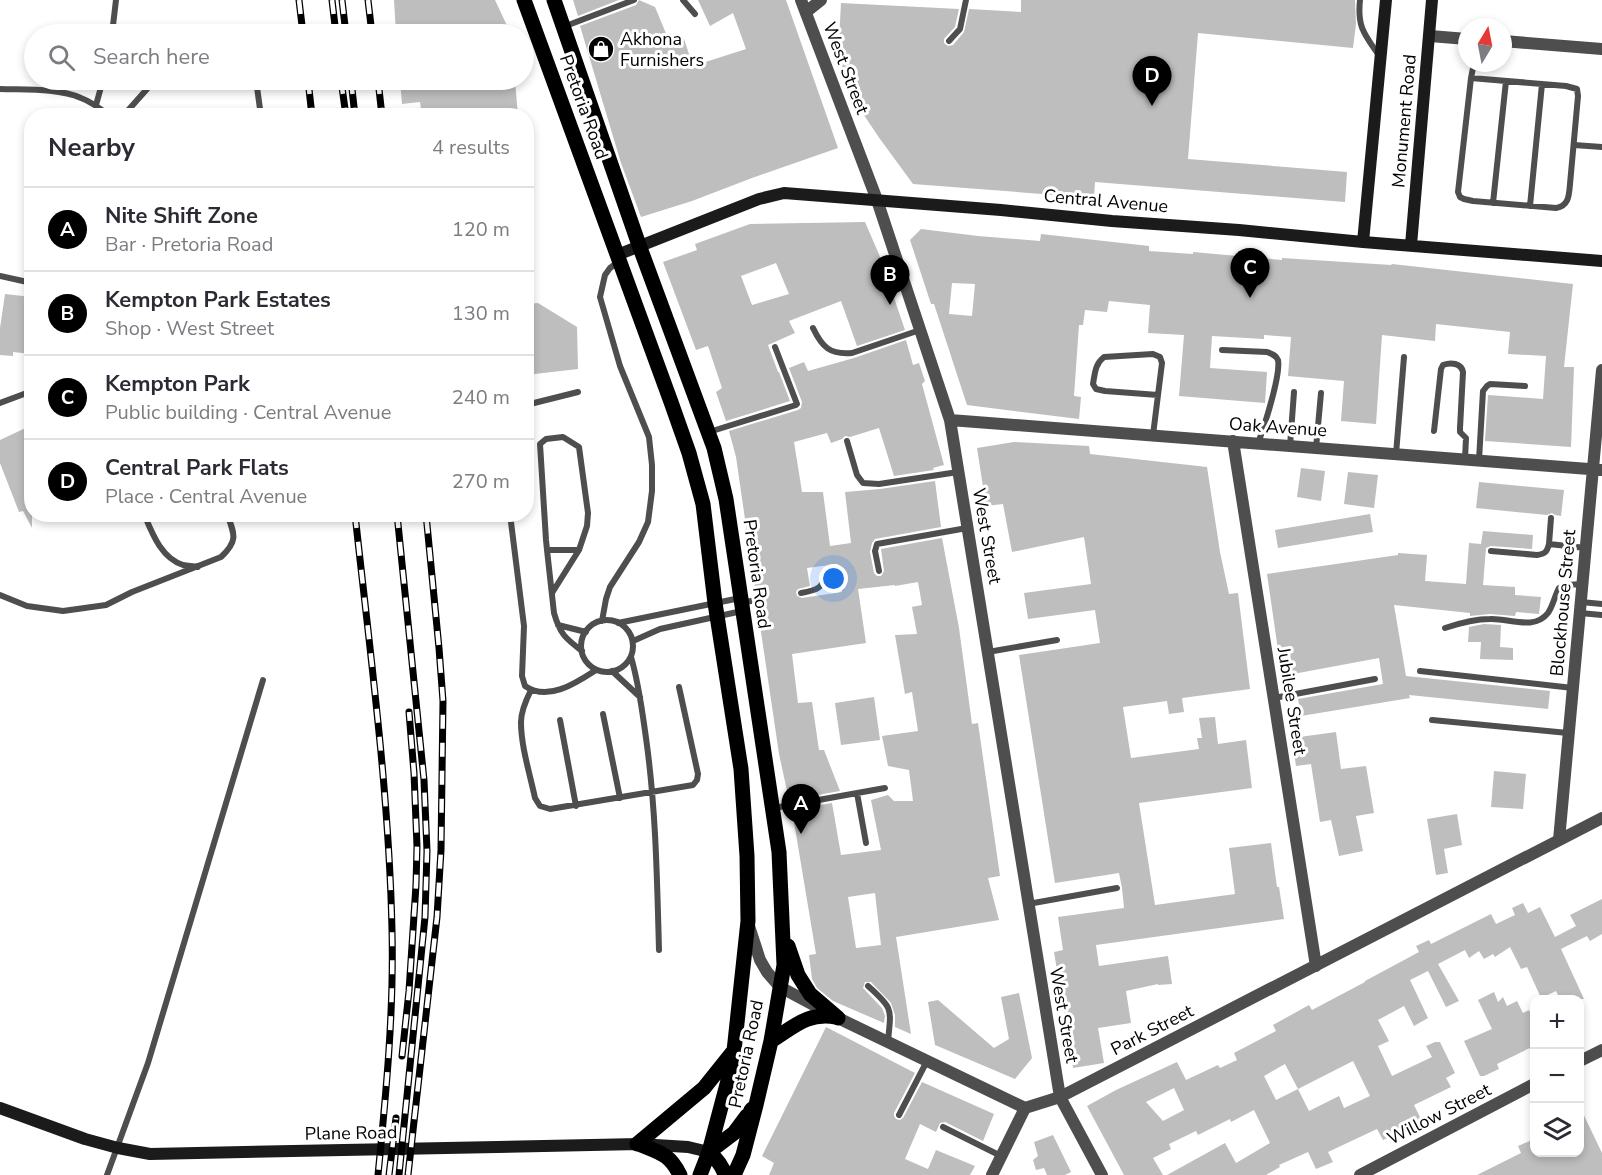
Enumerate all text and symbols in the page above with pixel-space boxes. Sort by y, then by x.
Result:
street label: West Street [817,18,875,118]
north arrow [1458,18,1512,72]
search box [24,24,534,90]
place label: Akhona Furnishers [620,27,704,72]
shop icon: Akhona Furnishers [586,34,616,64]
icon: search [45,41,78,74]
text: Search here [93,42,210,72]
street label: Pretoria Road [554,51,614,163]
street label: Monument Road [1386,53,1422,189]
pin: D [1132,57,1172,106]
text: Nearby [48,130,135,165]
text: 4 results [432,134,510,161]
street label: Central Avenue [1043,184,1169,218]
text: Nite Shift Zone [105,201,258,231]
text: A [60,216,75,243]
text: 120 m [452,216,510,243]
text: Bar · Pretoria Road [105,231,273,258]
pin: C [1230,248,1270,298]
pin: B [870,256,910,305]
text: Kempton Park Estates [105,285,331,315]
text: B [61,300,74,327]
text: 130 m [452,300,510,327]
text: Shop · West Street [105,315,274,342]
text: Kempton Park [105,369,250,399]
text: C [61,384,74,411]
text: 240 m [452,384,510,411]
text: Public building · Central Avenue [105,399,391,426]
street label: Oak Avenue [1228,412,1328,442]
text: Central Park Flats [105,453,289,483]
text: D [60,468,75,495]
text: 270 m [452,468,510,495]
text: Place · Central Avenue [105,483,307,510]
street label: West Street [967,486,1007,587]
street label: Pretoria Road [737,518,777,630]
street label: Blockhouse Street [1545,528,1581,677]
your location [819,564,848,593]
street label: Jubilee Street [1271,644,1312,757]
pin: A [782,784,820,834]
street label: West Street [1044,965,1084,1066]
map controls [1530,995,1584,1157]
button: + [1530,995,1584,1049]
street label: Pretoria Road [723,998,769,1110]
street label: Park Street [1107,999,1198,1061]
button: − [1530,1049,1584,1103]
street label: Willow Street [1383,1077,1496,1150]
button: layers [1530,1103,1584,1157]
street label: Plane Road [305,1120,397,1146]

